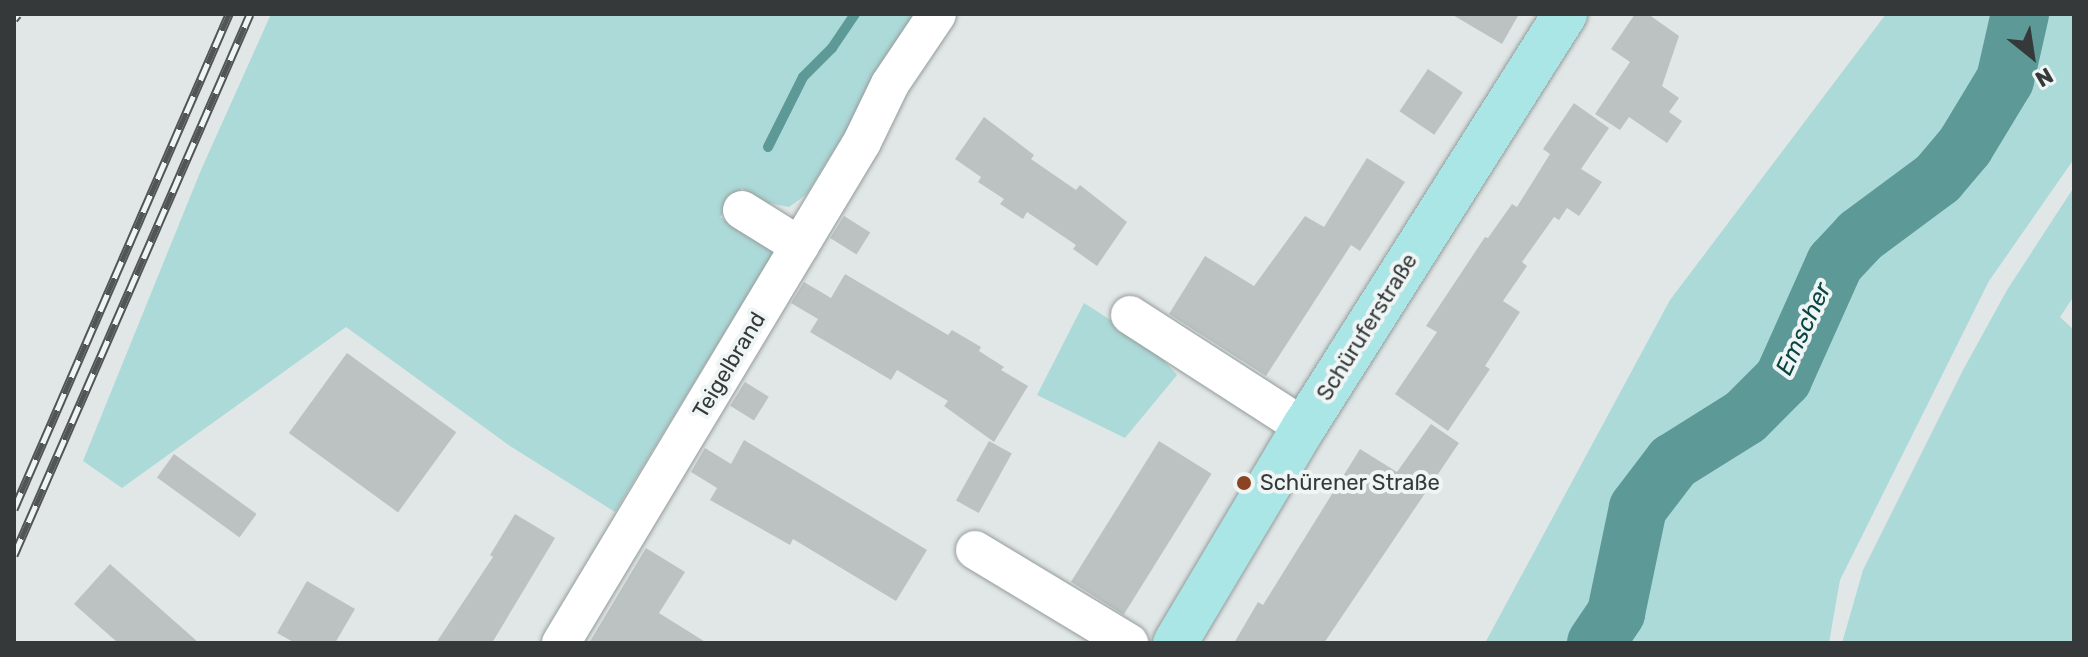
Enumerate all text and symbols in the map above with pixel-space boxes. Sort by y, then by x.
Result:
north arrow [1992,16,2072,96]
text: N [2031,62,2058,93]
street label: Schüruferstraße [1311,249,1423,405]
water label: Emscher [1770,278,1838,380]
street label: Teigelbrand [687,307,771,423]
place label: Schürener Straße [1260,470,1440,496]
marker: Schürener Straße [1235,474,1253,492]

